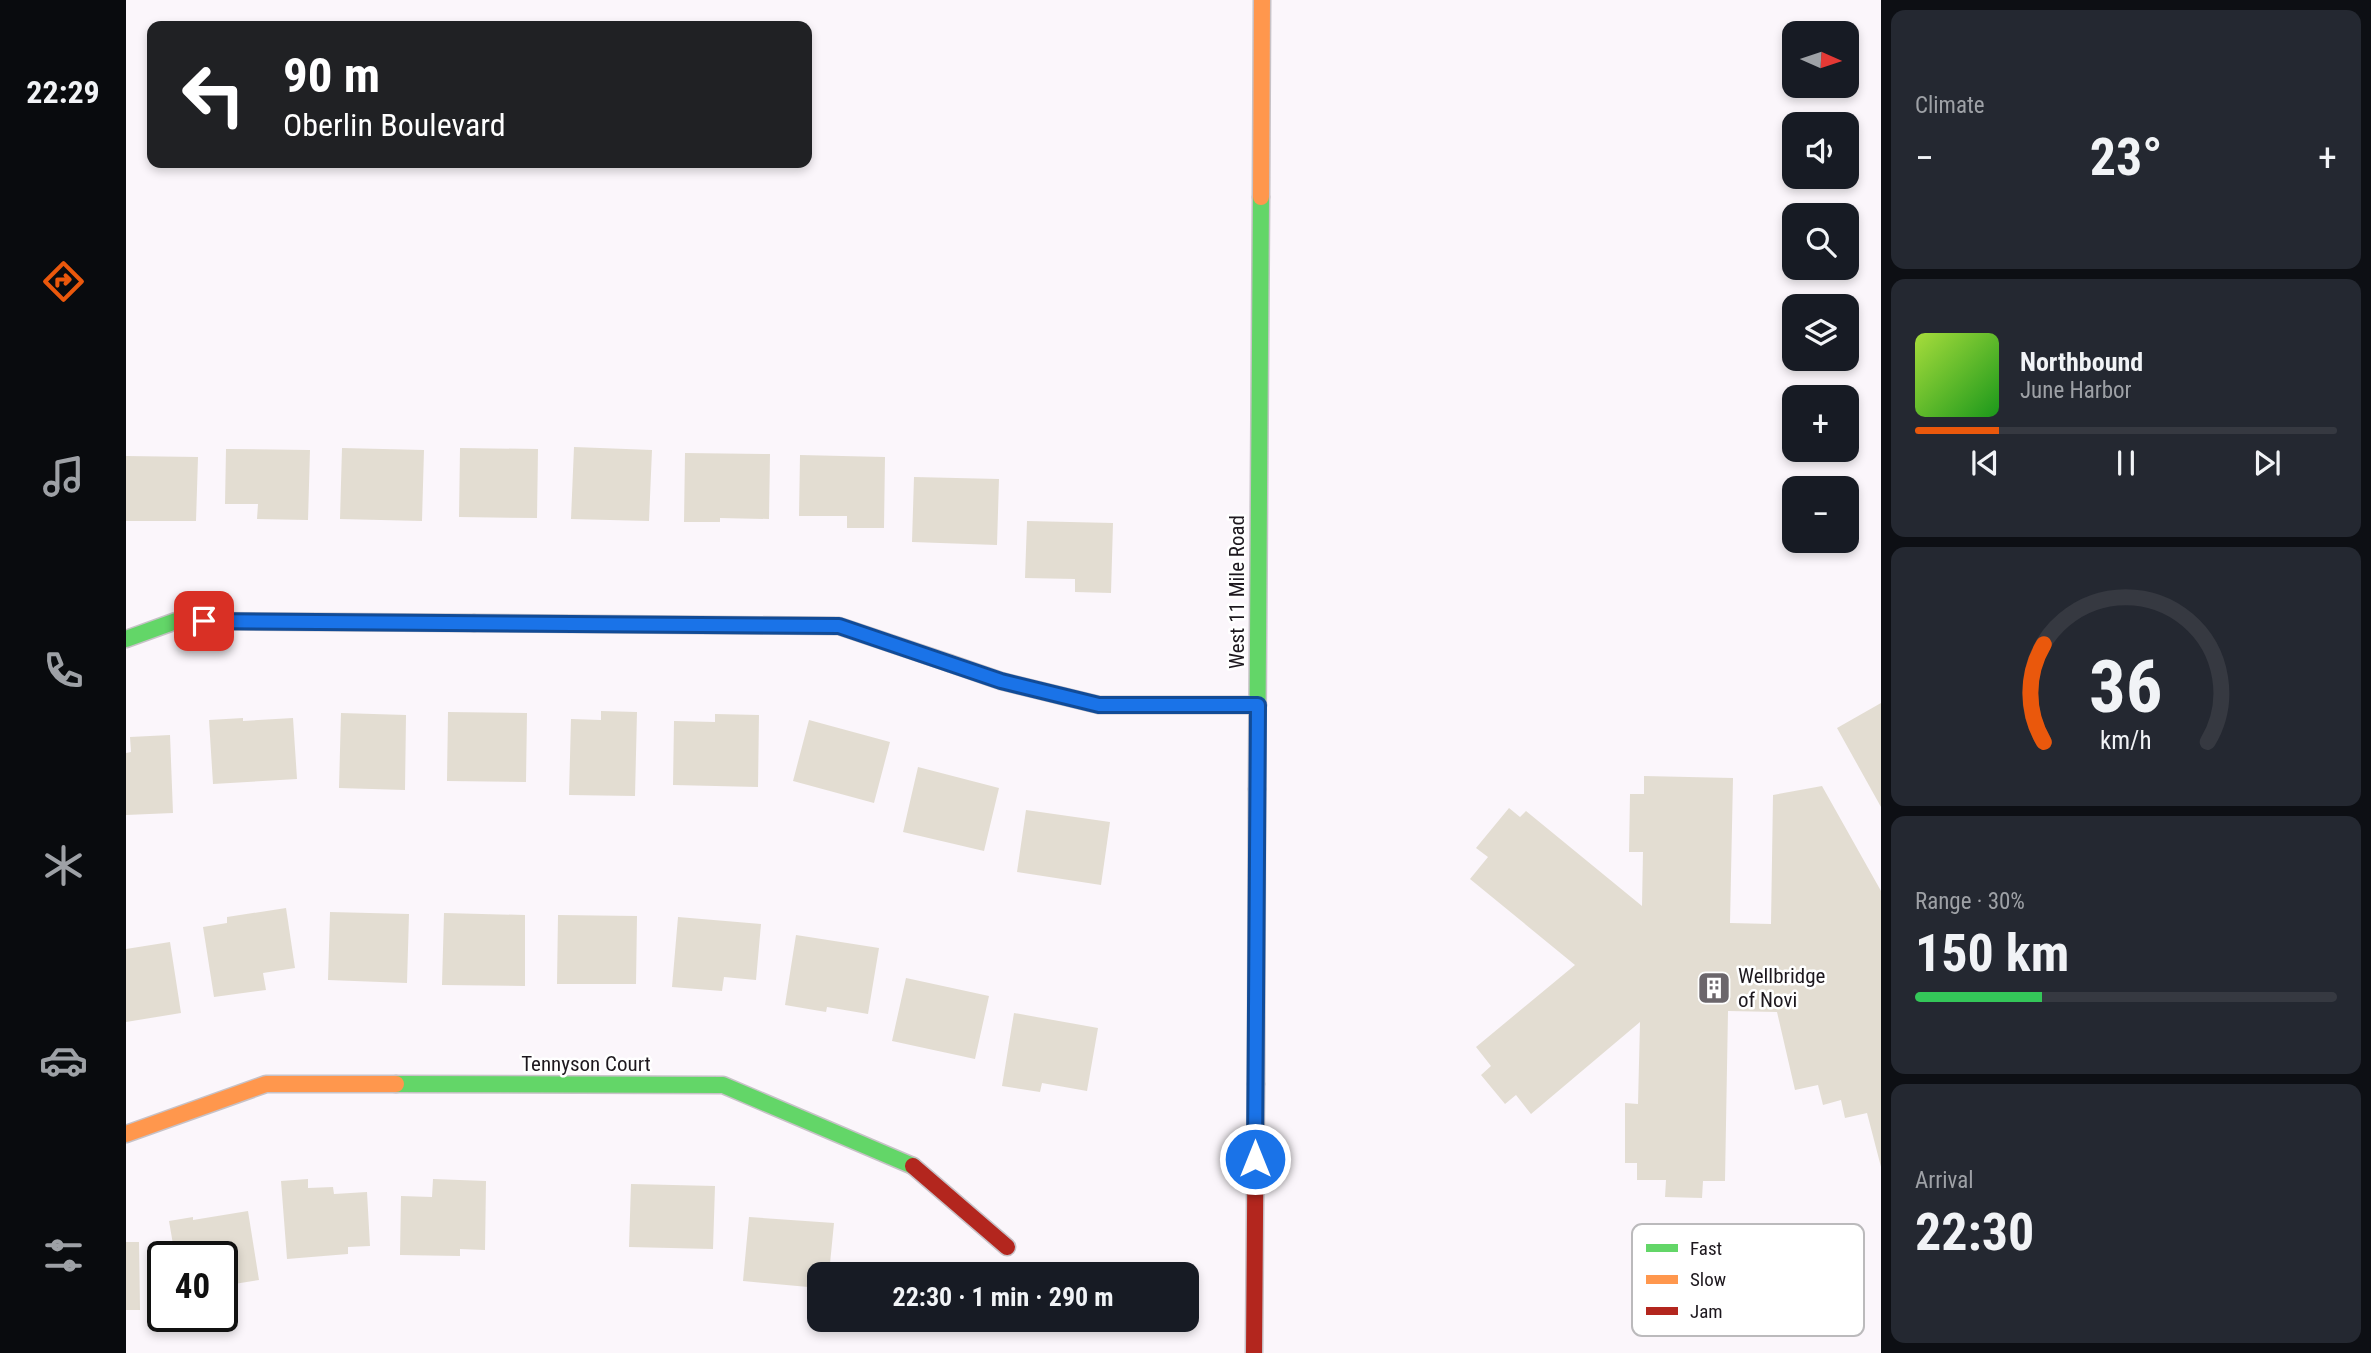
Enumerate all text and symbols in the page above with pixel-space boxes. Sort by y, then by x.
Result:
north arrow [1782,21,1858,98]
map controls [1782,21,1859,553]
text: 90 m [283,47,380,104]
icon: left [168,49,259,140]
text: 22:29 [26,73,100,111]
text: Climate [1915,92,1985,119]
text: Oberlin Boulevard [283,106,506,144]
button: sound [1782,112,1859,189]
text: 23° [2090,127,2162,188]
text: − [1915,136,1934,180]
text: + [2318,136,2337,180]
button: search [1782,203,1859,280]
icon: directions [39,257,88,306]
button: layers [1782,294,1859,371]
text: Northbound [2020,347,2143,377]
text: June Harbor [2020,377,2132,404]
button: + [1782,385,1859,462]
icon: previous [1966,444,2004,482]
icon: pause [2107,444,2145,482]
icon: next [2248,444,2286,482]
icon: music [39,452,88,501]
button: − [1782,476,1859,553]
street label: West 11 Mile Road [1225,515,1249,669]
pin [174,591,234,651]
icon: arrive [185,602,223,640]
text: 36 [2089,645,2163,731]
icon: phone [39,646,88,695]
text: km/h [2100,726,2152,755]
icon: climate [39,841,88,890]
text: Range · 30% [1915,888,2025,915]
text: 150 km [1915,923,2069,984]
place label: Wellbridge of Novi [1738,964,1826,1012]
building icon: Wellbridge of Novi [1695,969,1733,1007]
icon: car [39,1036,88,1085]
street label: Tennyson Court [521,1052,651,1076]
position arrow [1218,1122,1292,1196]
text: Arrival [1915,1167,1974,1194]
text: 22:30 [1915,1202,2034,1263]
legend [1632,1224,1864,1336]
icon: filters [39,1231,88,1280]
text: Fast [1690,1237,1722,1260]
speed limit sign: 40 [147,1241,238,1332]
text: Slow [1690,1268,1726,1291]
text: 22:30 · 1 min · 290 m [893,1282,1113,1312]
text: Jam [1690,1300,1723,1323]

